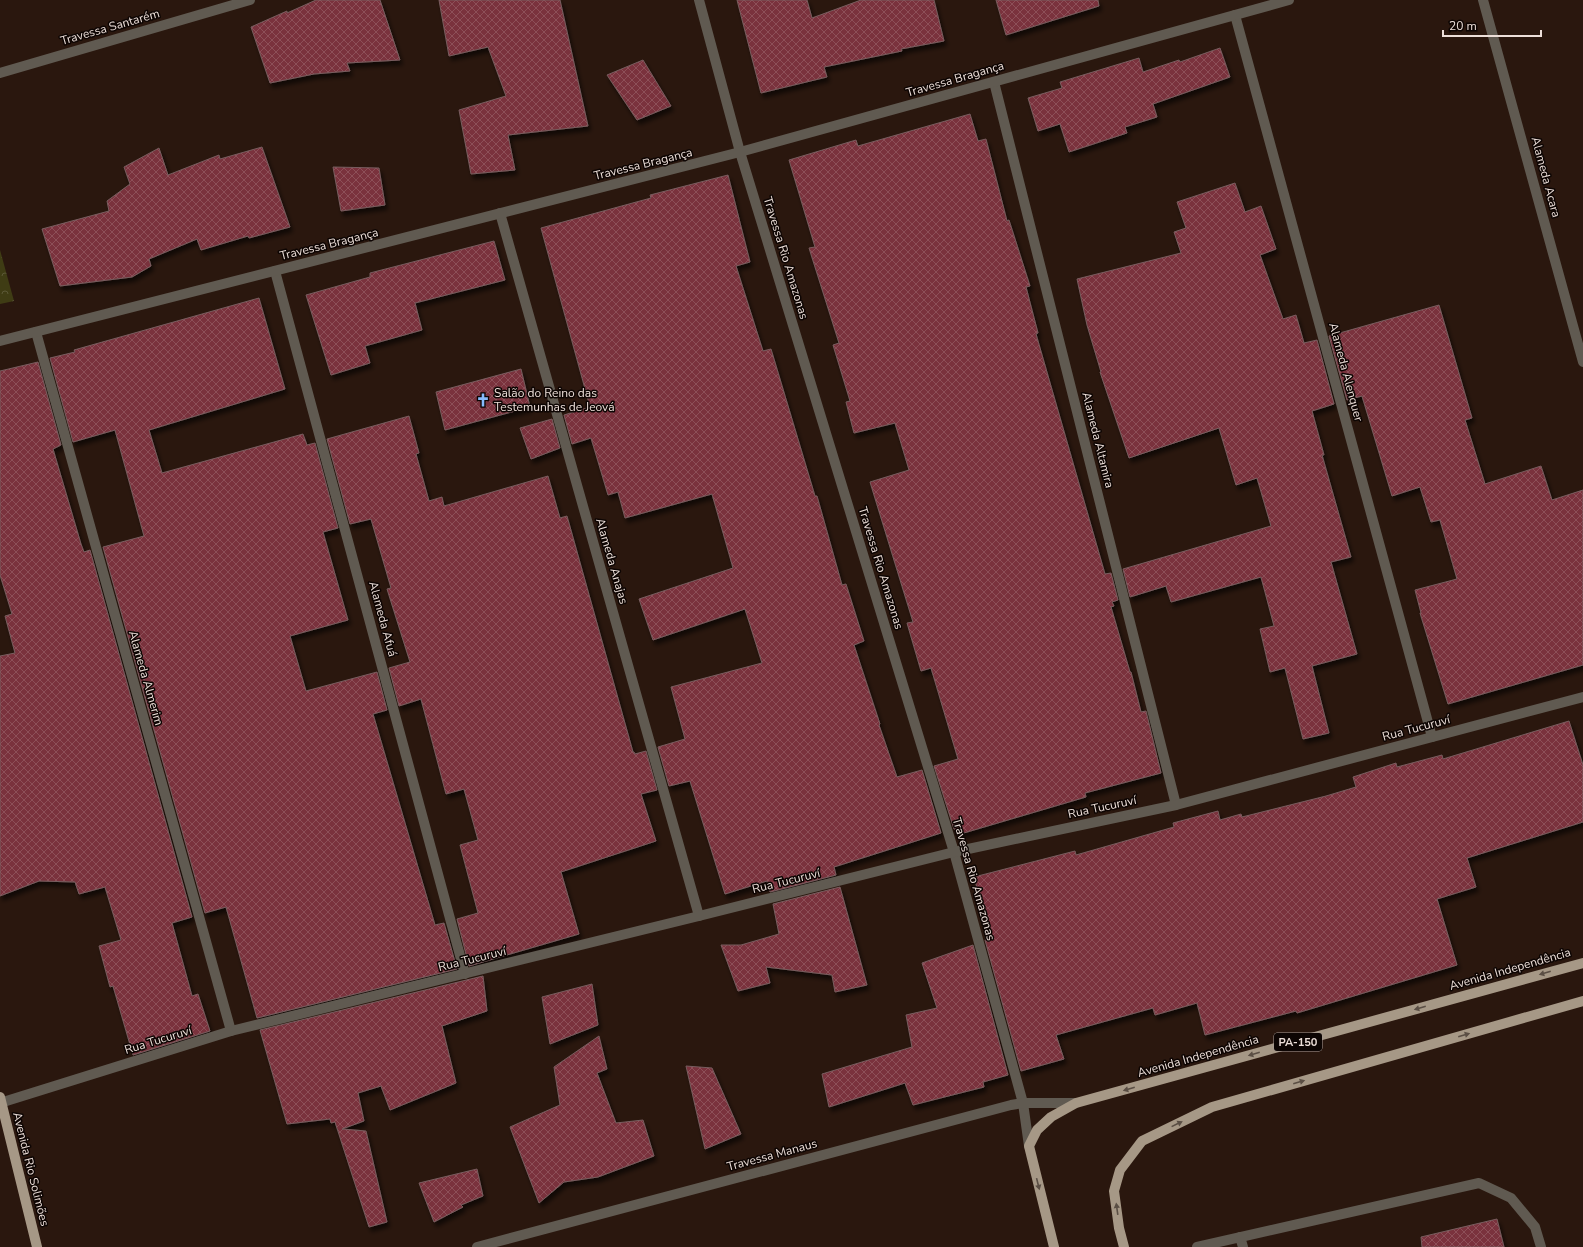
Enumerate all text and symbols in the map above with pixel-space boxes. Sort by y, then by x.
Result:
street label: Travessa Santarém [59,5,161,49]
scale bar [1443,12,1541,38]
text: 20 m [1449,18,1477,34]
street label: Travessa Bragança [904,57,1006,101]
street label: Alameda Acara [1528,135,1564,219]
street label: Travessa Bragança [592,144,694,184]
street label: Travessa Rio Amazonas [760,195,812,321]
street label: Travessa Bragança [278,224,380,264]
street label: Alameda Alenquer [1325,321,1367,424]
place label: Salão do Reino das Testemunhas de Jeová [494,385,615,415]
street label: Alameda Altamira [1078,390,1118,490]
church icon: Salão do Reino das Testemunhas de Jeová [475,392,491,408]
street label: Travessa Rio Amazonas [855,505,907,631]
street label: Alameda Anajas [592,516,632,606]
street label: Alameda Afuá [365,579,401,659]
street label: Alameda Almerim [125,629,167,727]
street label: Rua Tucuruví [1380,711,1453,745]
street label: Rua Tucuruví [1066,792,1139,822]
street label: Travessa Rio Amazonas [949,816,999,943]
street label: Rua Tucuruví [750,865,823,897]
street label: Rua Tucuruví [436,943,509,975]
street label: Avenida Independência [1448,944,1572,994]
one-way arrow [1539,970,1551,976]
one-way arrow [1414,1005,1426,1011]
street label: Rua Tucuruví [122,1022,195,1058]
street label: Avenida Independência [1136,1031,1260,1081]
one-way arrow [1459,1032,1471,1038]
road number: PA-150 [1274,1033,1322,1051]
one-way arrow [1248,1051,1260,1057]
one-way arrow [1293,1079,1305,1085]
one-way arrow [1123,1086,1135,1092]
street label: Avenida Rio Solimões [9,1110,53,1228]
one-way arrow [1171,1121,1182,1127]
street label: Travessa Manaus [725,1135,819,1175]
one-way arrow [1036,1177,1042,1190]
one-way arrow [1114,1203,1120,1215]

